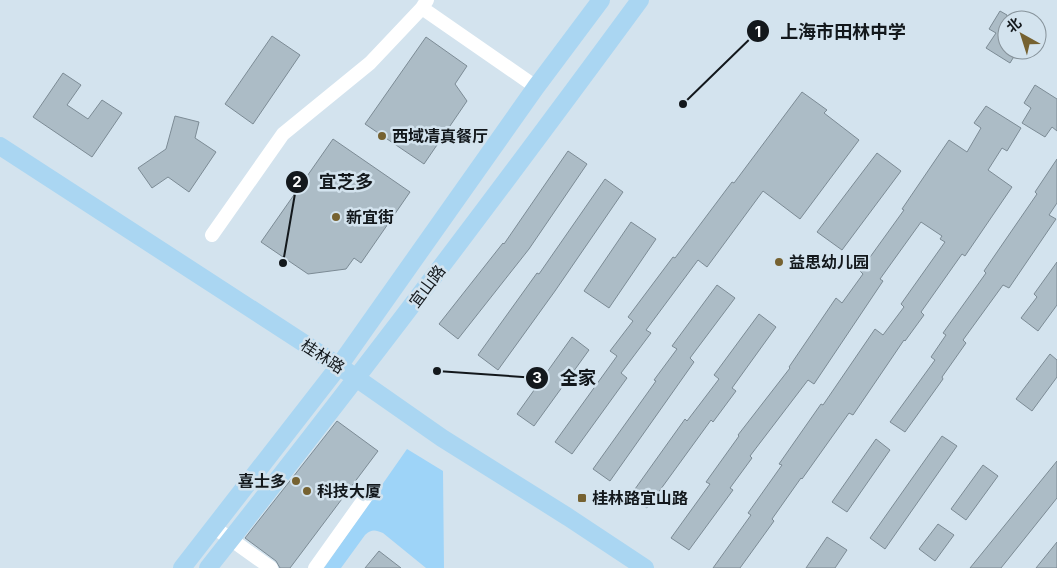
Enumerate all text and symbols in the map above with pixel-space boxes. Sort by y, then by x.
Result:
north arrow [997,10,1047,60]
text: 北 [1003,13,1024,36]
callout: 上海市田林中学 [745,15,916,48]
text: 上海市田林中学 [780,21,906,42]
text: 1 [755,22,761,41]
place label: 西域凊真餐厅 [392,126,488,146]
marker: 西域凊真餐厅 [376,130,388,142]
callout: 宜芝多 [284,165,383,198]
text: 宜芝多 [319,171,373,192]
text: 2 [292,172,302,191]
place label: 新宜街 [346,207,394,227]
marker: 新宜街 [330,211,342,223]
place label: 益思幼儿园 [789,252,869,272]
marker: 益思幼儿园 [773,256,785,268]
street label: 宜山路 [405,261,449,311]
street label: 桂林路 [297,335,349,377]
callout: 全家 [525,362,606,395]
text: 全家 [560,367,596,388]
text: 3 [532,368,542,387]
place label: 喜士多 [238,471,286,491]
marker: 喜士多 [290,475,302,487]
place label: 科技大厦 [317,481,381,501]
marker: 科技大厦 [301,485,313,497]
place label: 桂林路宜山路 [592,488,688,508]
marker: 桂林路宜山路 [576,492,588,504]

